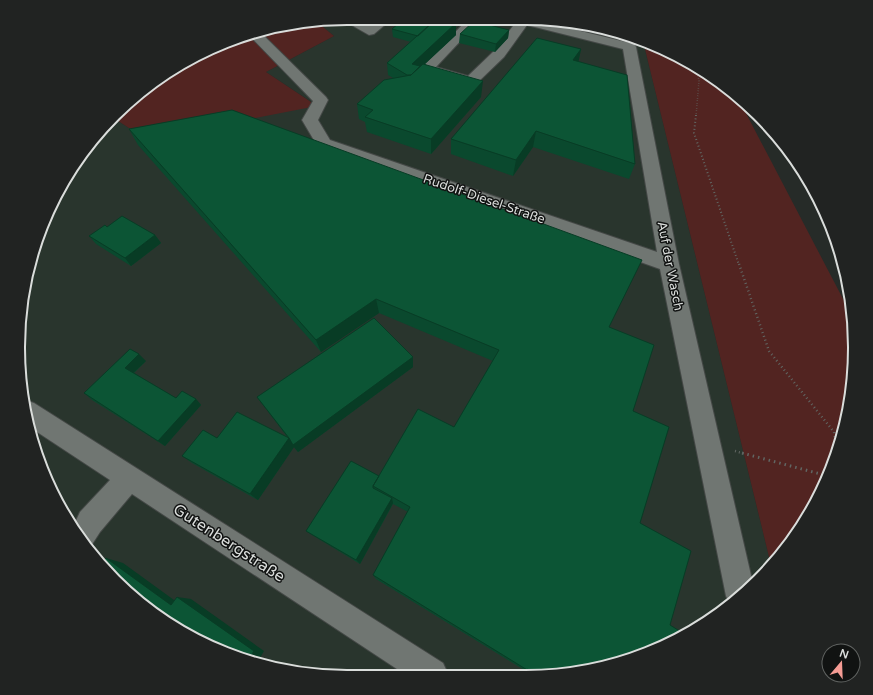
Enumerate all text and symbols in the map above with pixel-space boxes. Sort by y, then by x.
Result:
street label: Rudolf-Diesel-Straße [421,171,547,227]
street label: Auf der Wasch [653,220,687,312]
street label: Gutenbergstraße [169,499,289,587]
north arrow [821,643,861,683]
text: N [838,646,850,662]

